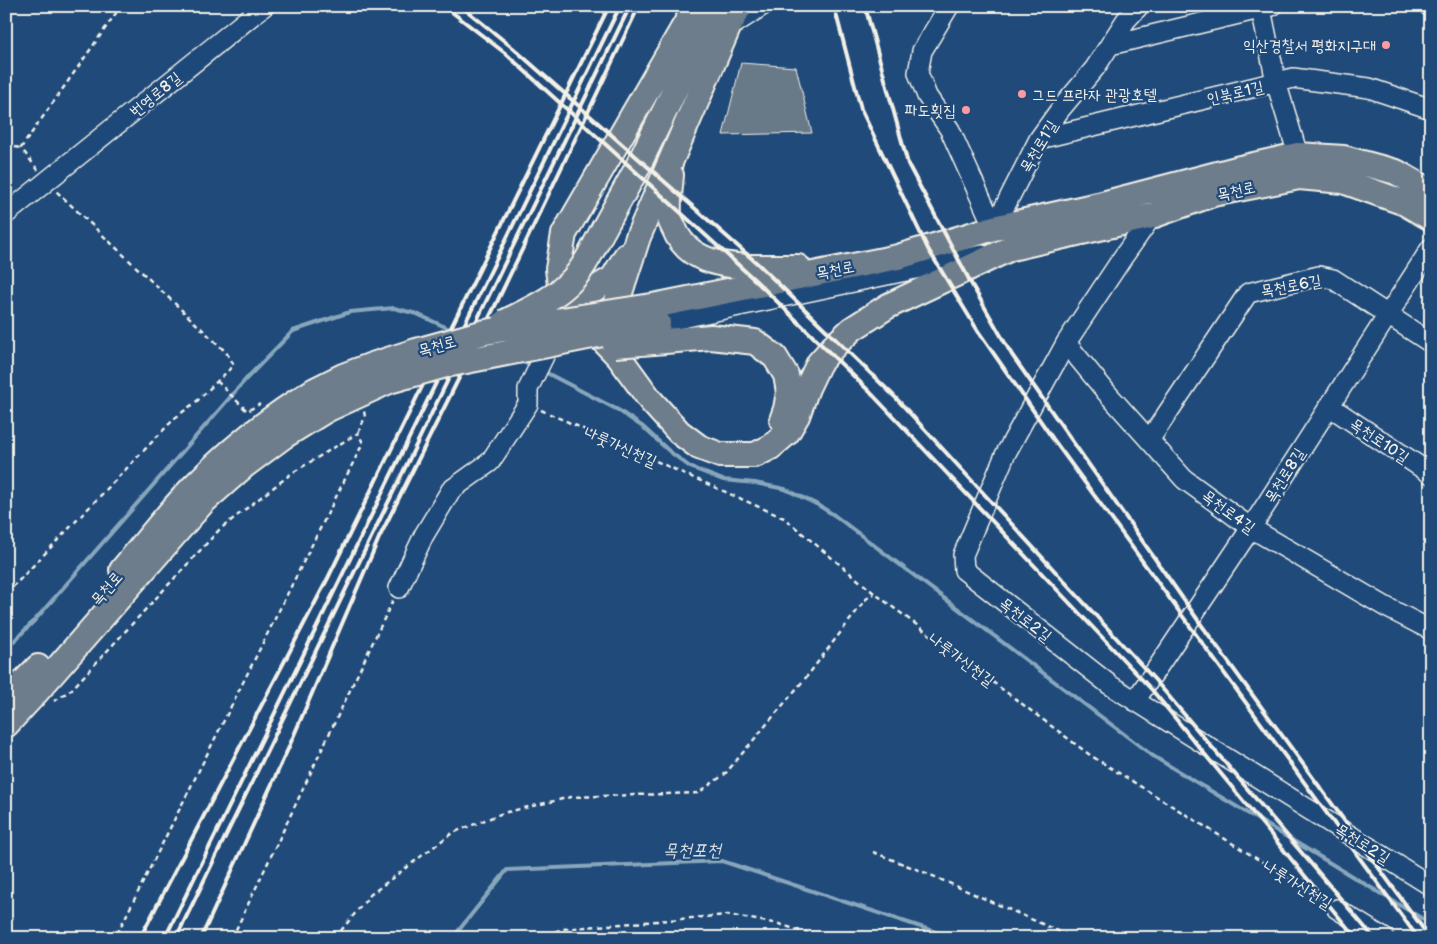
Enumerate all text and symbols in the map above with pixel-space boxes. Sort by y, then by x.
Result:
place label: 익산경찰서 평화지구대 [1243,37,1376,56]
marker: 익산경찰서 평화지구대 [1380,39,1392,51]
street label: 번영로8길 [126,69,186,122]
street label: 인북로1길 [1205,78,1266,109]
place label: 그드 프라자 관광호텔 [1032,86,1157,105]
marker: 그드 프라자 관광호텔 [1016,88,1028,100]
place label: 파도횟집 [905,102,956,121]
marker: 파도횟집 [960,104,972,116]
street label: 목천로1길 [1016,117,1062,176]
street label: 목천로 [1215,178,1257,205]
street label: 목천로 [815,257,856,283]
street label: 목천로6길 [1259,272,1323,301]
street label: 목천로 [416,332,459,361]
street label: 목천로10길 [1346,415,1412,468]
street label: 나룻가신천길 [581,423,660,472]
street label: 목천로8길 [1261,445,1310,507]
street label: 목천로4길 [1198,487,1259,538]
street label: 목천로 [87,568,127,610]
street label: 목천로2길 [995,594,1055,647]
street label: 나룻가신천길 [925,629,998,691]
street label: 목천로2길 [1331,820,1393,869]
water label: 목천포천 [663,840,722,861]
street label: 나룻가신천길 [1259,857,1335,914]

